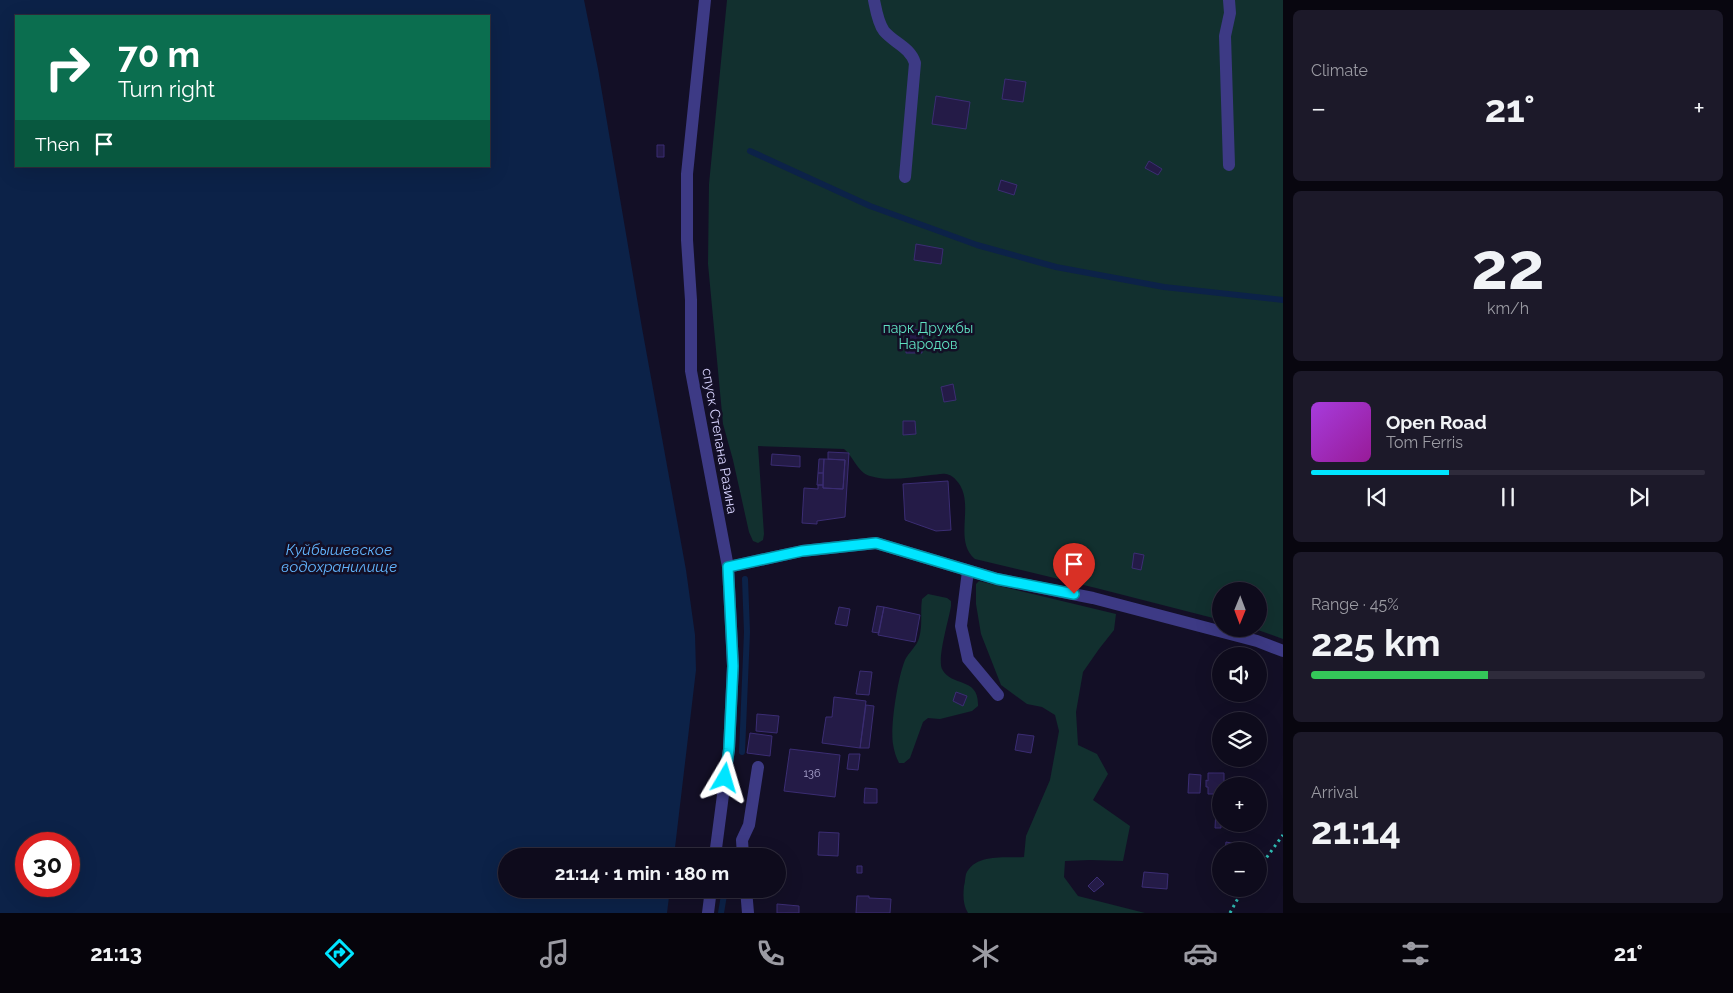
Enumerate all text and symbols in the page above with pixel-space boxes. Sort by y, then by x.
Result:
text: 70 m [118,34,200,75]
icon: right [35,35,100,100]
text: Climate [1311,61,1368,80]
text: Turn right [118,76,215,102]
text: 21° [1485,86,1535,131]
text: − [1311,92,1326,125]
text: + [1693,92,1705,125]
icon: arrive [90,130,118,158]
text: Then [35,133,80,155]
text: 22 [1471,228,1545,304]
text: km/h [1487,299,1529,318]
park label: парк Дружбы Народов [883,320,973,352]
street label: спуск Степана Разина [699,367,741,515]
text: Open Road [1386,411,1487,433]
text: Tom Ferris [1386,433,1463,452]
icon: previous [1363,483,1391,511]
icon: pause [1494,483,1522,511]
icon: next [1625,483,1653,511]
water label: Куйбышевское водохранилище [281,541,397,576]
pin [1053,543,1095,594]
icon: arrive [1060,550,1088,578]
north arrow [1212,582,1268,638]
map controls [1212,582,1267,897]
text: Range · 45% [1311,595,1399,614]
text: 225 km [1311,620,1441,665]
button: sound [1212,647,1267,702]
button: layers [1212,712,1267,767]
position arrow [698,751,750,803]
house number: 136 [803,767,821,780]
button: + [1212,777,1267,832]
text: Arrival [1311,783,1358,802]
text: 21:14 [1311,808,1401,853]
speed limit sign: 30 [15,832,80,897]
button: − [1212,842,1267,897]
text: 21:14 · 1 min · 180 m [555,862,729,884]
icon: directions [322,936,357,971]
icon: music [537,936,572,971]
icon: phone [753,936,788,971]
icon: climate [968,936,1003,971]
icon: car [1183,936,1218,971]
icon: filters [1398,936,1433,971]
text: 21:13 [90,940,142,966]
text: 21° [1614,940,1643,966]

